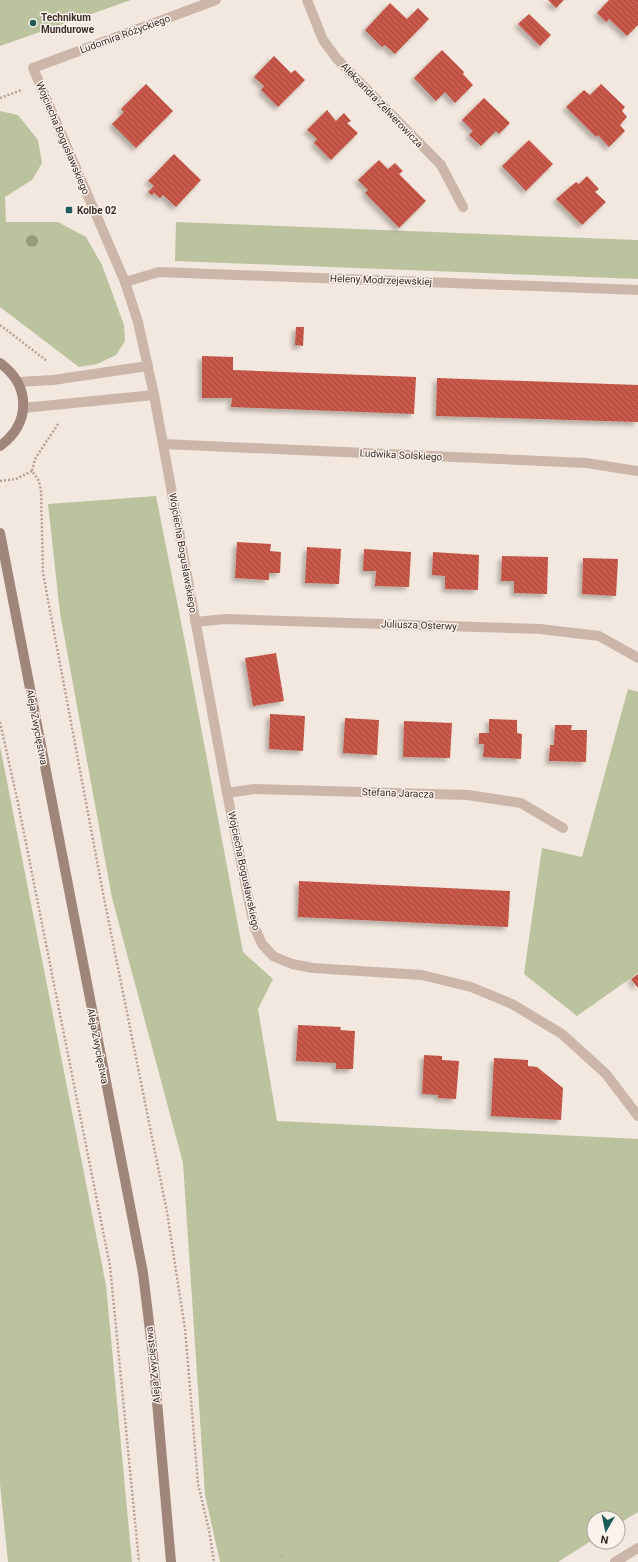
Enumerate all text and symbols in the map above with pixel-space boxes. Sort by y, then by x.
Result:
place label: Technikum Mundurowe [41,12,95,35]
street label: Ludomira Różyckiego [78,12,172,55]
marker: Technikum Mundurowe [28,18,38,28]
street label: Aleksandra Zelwerowicza [339,60,425,150]
street label: Wojciecha Bogusławskiego [34,80,92,196]
marker: Kolbe 02 [64,205,74,215]
place label: Kolbe 02 [77,205,117,216]
street label: Heleny Modrzejewskiej [330,273,432,287]
street label: Ludwika Solskiego [359,447,443,463]
street label: Wojciecha Bogusławskiego [167,492,199,614]
street label: Juliusza Osterwy [381,618,457,632]
street label: Aleja Zwycięstwa [24,688,50,766]
street label: Stefana Jaracza [362,786,434,800]
street label: Wojciecha Bogusławskiego [226,810,262,932]
street label: Aleja Zwycięstwa [85,1007,111,1085]
street label: Aleja Zwycięstwa [144,1326,162,1404]
north arrow [586,1510,626,1550]
text: N [599,1532,609,1546]

